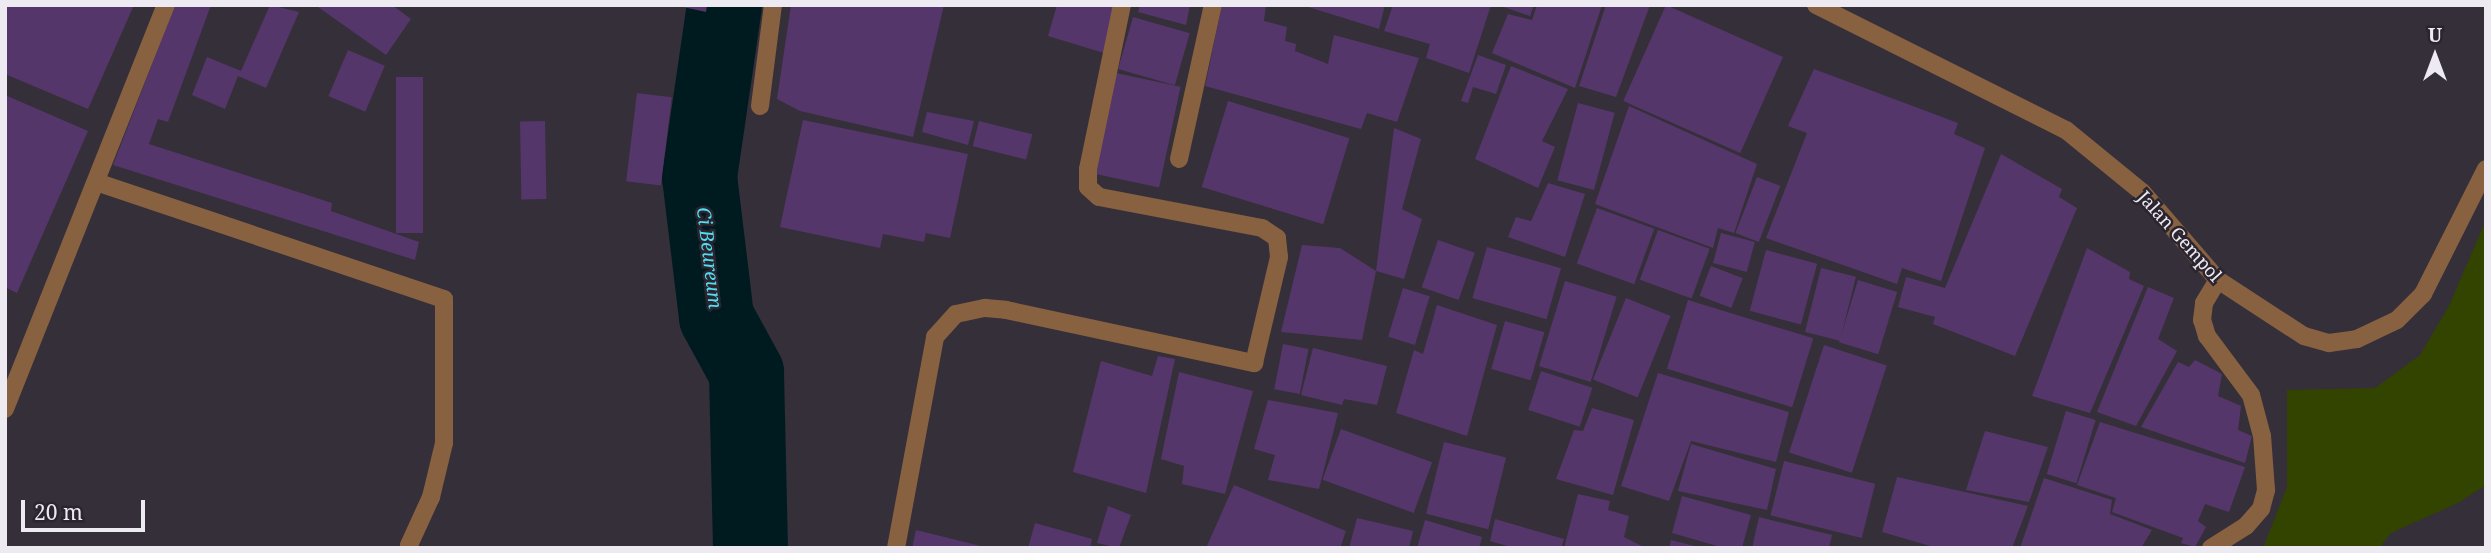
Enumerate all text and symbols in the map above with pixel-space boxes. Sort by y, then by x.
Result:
north arrow [2400,21,2470,91]
text: U [2428,22,2442,48]
street label: Jalan Gempol [2133,186,2227,286]
water label: Ci Beureum [691,206,727,310]
scale bar [24,486,149,530]
text: 20 m [34,498,83,526]

